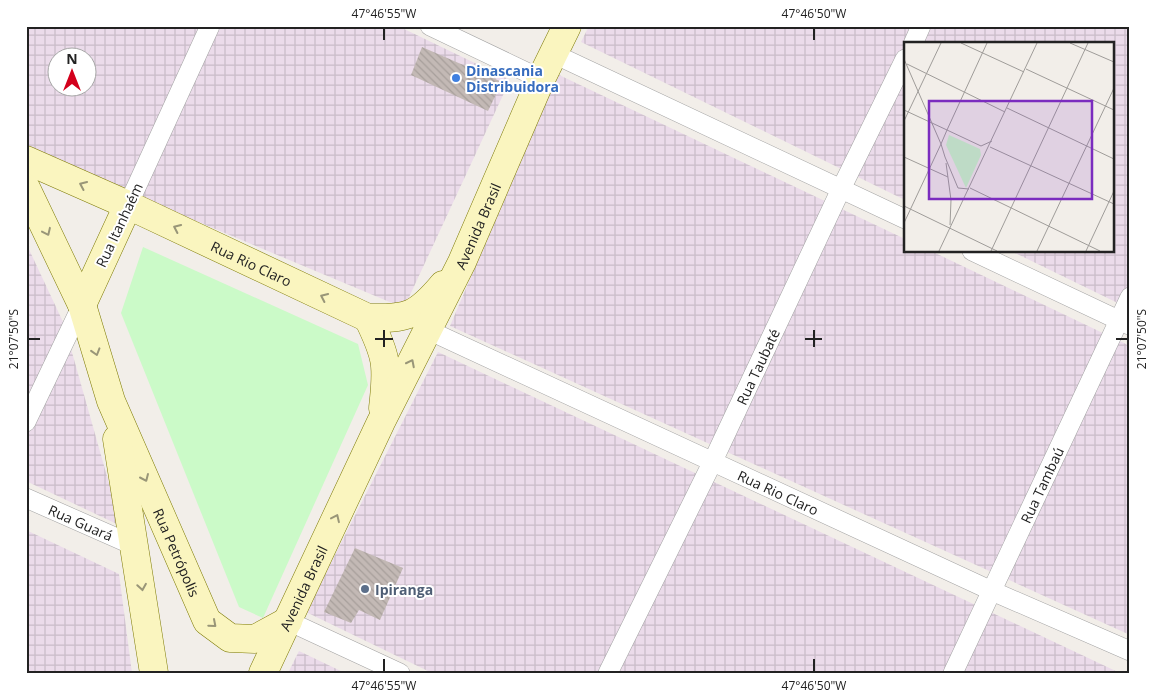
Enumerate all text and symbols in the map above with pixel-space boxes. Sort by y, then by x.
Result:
text: 47°46'55"W [352,5,416,22]
text: 47°46'50"W [782,5,846,22]
inset map [904,42,1114,252]
north arrow [48,48,98,98]
text: N [66,49,78,68]
place label: Dinascania Distribuidora [466,61,559,96]
marker: Dinascania Distribuidora [450,72,462,84]
street label: Rua Itanhaém [91,180,147,270]
street label: Avenida Brasil [450,180,505,272]
one-way arrow [79,181,88,192]
one-way arrow [173,224,182,235]
one-way arrow [41,227,51,236]
street label: Rua Rio Claro [208,236,295,290]
one-way arrow [320,293,329,304]
text: 21°07'50"S [5,309,22,369]
text: 21°07'50"S [1133,309,1150,369]
street label: Rua Taubaté [731,325,784,408]
one-way arrow [91,347,101,355]
one-way arrow [405,359,415,368]
street label: Rua Tambaú [1016,444,1068,526]
street label: Rua Rio Claro [735,465,822,519]
one-way arrow [138,473,149,482]
street label: Rua Guará [46,500,116,545]
street label: Rua Petrópolis [149,505,205,600]
one-way arrow [330,514,341,523]
street label: Avenida Brasil [275,542,331,634]
place label: Ipiranga [375,580,433,599]
one-way arrow [136,583,146,592]
marker: Ipiranga [359,583,371,595]
one-way arrow [208,618,217,627]
text: 47°46'55"W [352,677,416,694]
text: 47°46'50"W [782,677,846,694]

